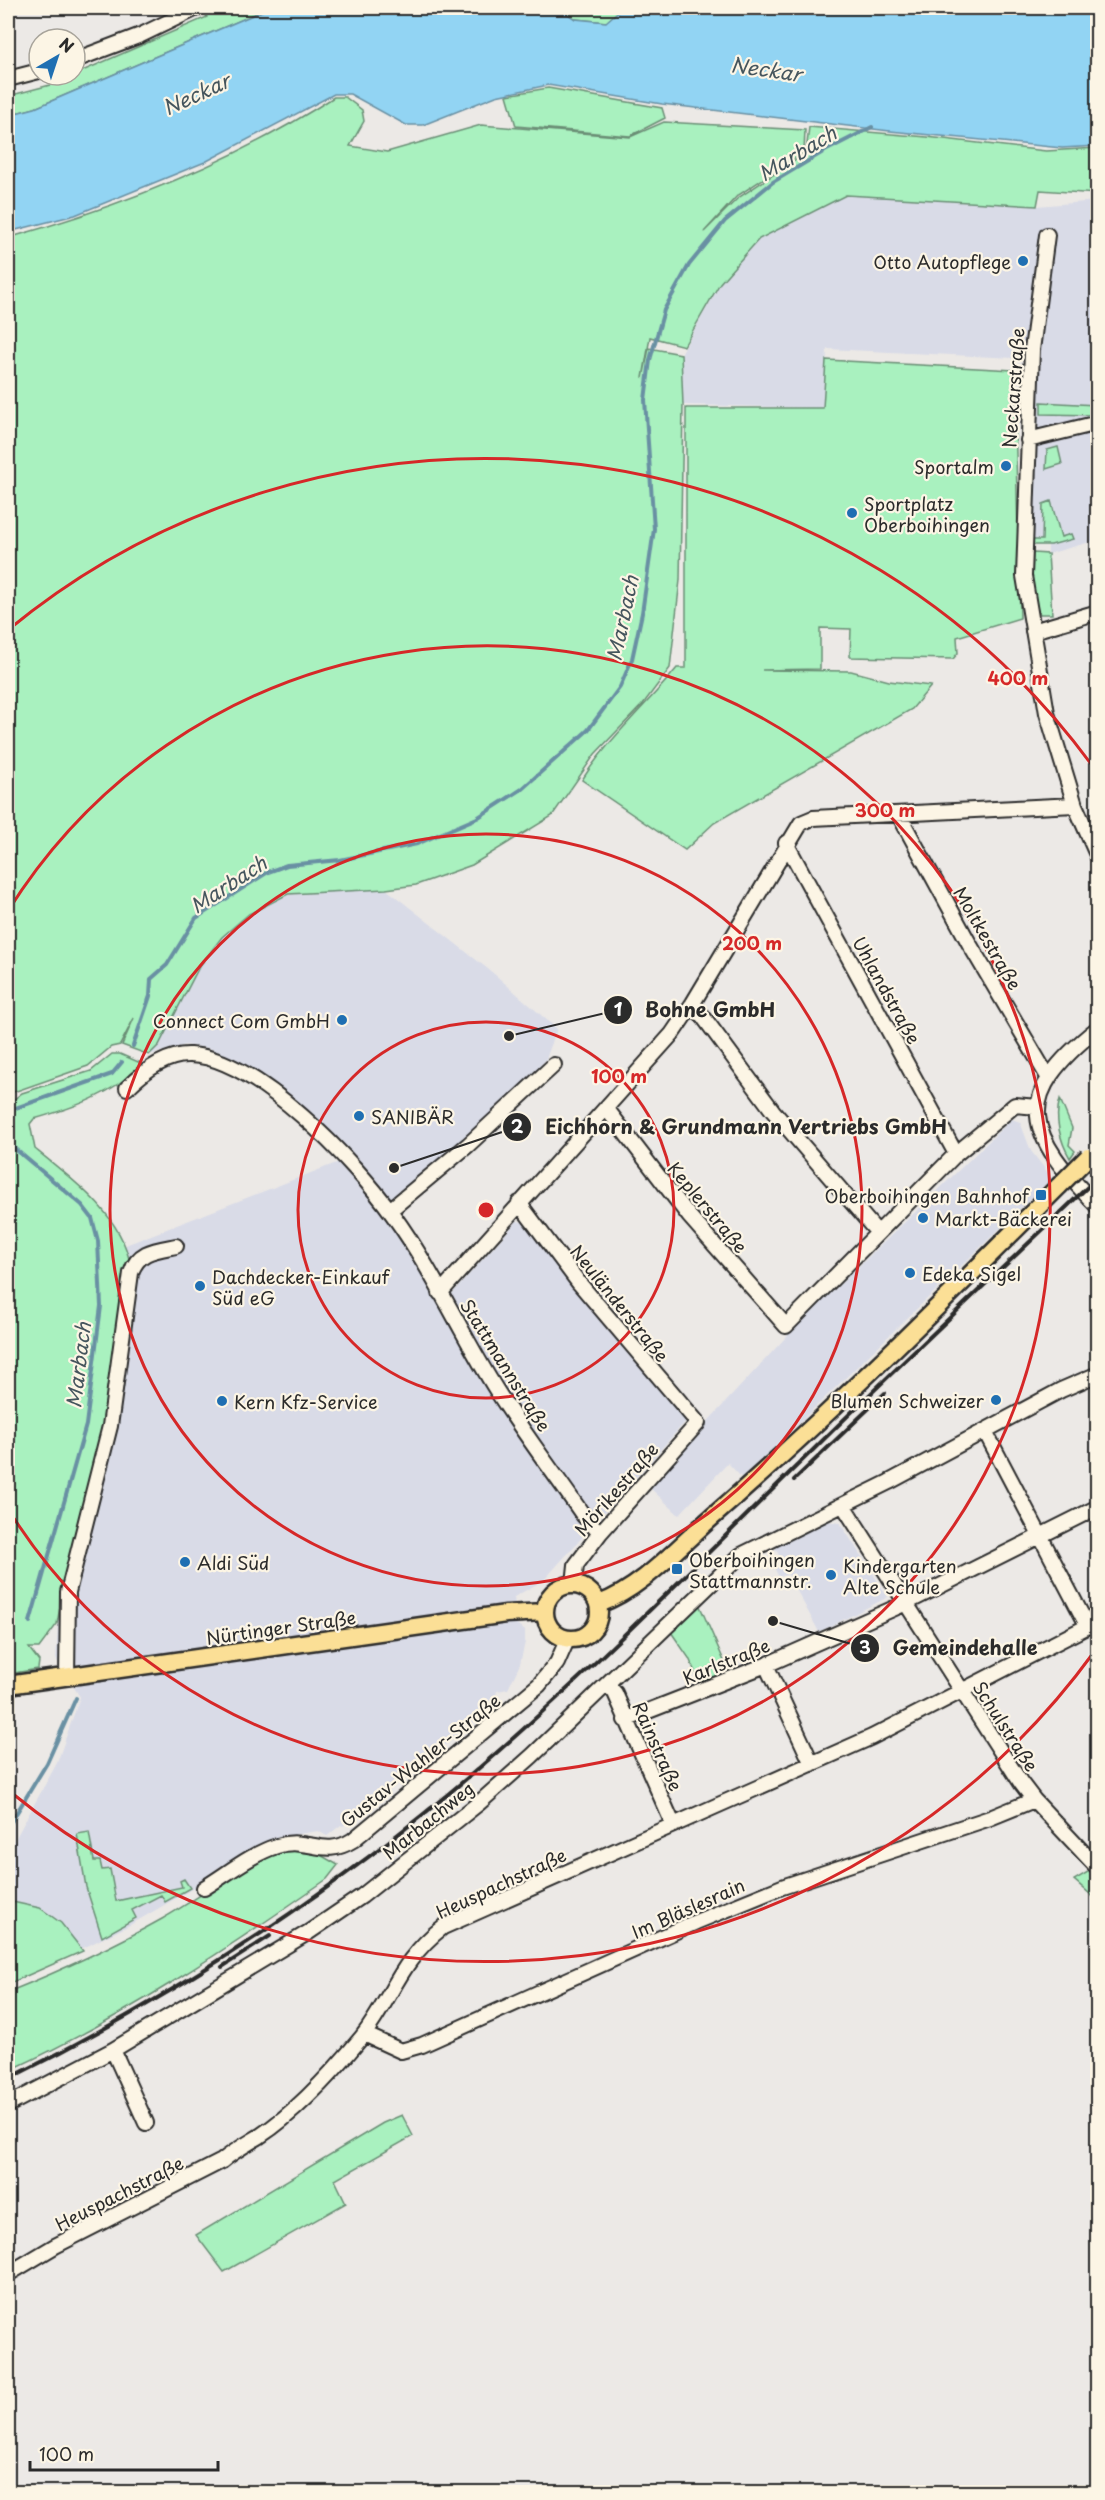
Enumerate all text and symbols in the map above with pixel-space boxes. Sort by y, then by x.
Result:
north arrow [27,27,87,87]
text: N [55,31,80,58]
water label: Neckar [729,49,806,89]
water label: Neckar [157,64,237,123]
water label: Marbach [752,118,842,188]
place label: Otto Autopflege [873,248,1011,275]
marker: Otto Autopflege [1016,254,1030,268]
street label: Neckarstraße [995,327,1031,449]
place label: Sportalm [914,453,994,480]
marker: Sportalm [999,459,1013,473]
place label: Sportplatz Oberboihingen [864,490,990,538]
marker: Sportplatz Oberboihingen [845,506,859,520]
water label: Marbach [598,572,646,663]
text: 400 m [988,664,1048,691]
text: 300 m [855,796,915,823]
water label: Marbach [184,848,273,920]
street label: Moltkestraße [947,881,1029,995]
text: 200 m [722,929,782,956]
street label: Uhlandstraße [846,931,928,1049]
callout: Bohne GmbH [603,991,787,1029]
text: Bohne GmbH [645,994,775,1024]
text: 1 [614,995,623,1022]
place label: Connect Com GmbH [153,1007,330,1034]
marker: Connect Com GmbH [335,1013,349,1027]
text: 100 m [591,1062,647,1089]
place label: SANIBÄR [371,1103,454,1130]
callout: Eichhorn & Grundmann Vertriebs GmbH [502,1108,959,1146]
marker: SANIBÄR [352,1109,366,1123]
text: Eichhorn & Grundmann Vertriebs GmbH [545,1111,947,1141]
text: 2 [511,1112,524,1139]
street label: Keplerstraße [662,1155,754,1259]
place label: Oberboihingen Bahnhof [825,1182,1031,1209]
marker: Oberboihingen Bahnhof [1034,1188,1048,1202]
centre of rings [476,1200,496,1220]
place label: Markt-Bäckerei [935,1205,1072,1232]
marker: Markt-Bäckerei [916,1211,930,1225]
street label: Neuländerstraße [564,1239,676,1367]
place label: Edeka Sigel [922,1260,1021,1287]
place label: Dachdecker-Einkauf Süd eG [212,1263,391,1311]
marker: Edeka Sigel [903,1266,917,1280]
marker: Dachdecker-Einkauf Süd eG [193,1279,207,1293]
street label: Stattmannstraße [454,1293,558,1437]
water label: Marbach [58,1320,98,1410]
place label: Blumen Schweizer [831,1387,985,1414]
place label: Kern Kfz-Service [234,1388,377,1415]
marker: Blumen Schweizer [989,1393,1003,1407]
marker: Kern Kfz-Service [215,1394,229,1408]
street label: Mörikestraße [568,1436,664,1542]
place label: Oberboihingen Stattmannstr. [689,1546,815,1594]
place label: Aldi Süd [197,1549,269,1576]
place label: Kindergarten Alte Schule [843,1552,957,1600]
marker: Aldi Süd [178,1555,192,1569]
marker: Oberboihingen Stattmannstr. [670,1562,684,1576]
marker: Kindergarten Alte Schule [824,1568,838,1582]
street label: Nürtinger Straße [204,1603,358,1651]
callout: Gemeindehalle [850,1629,1049,1667]
street label: Karlstraße [678,1631,774,1691]
text: Gemeindehalle [892,1632,1038,1662]
text: 3 [859,1633,871,1660]
street label: Schulstraße [967,1675,1045,1777]
street label: Gustav-Wahler-Straße [334,1687,506,1833]
street label: Rainstraße [626,1697,690,1795]
street label: Marbachweg [376,1775,480,1865]
street label: Heuspachstraße [431,1841,571,1925]
street label: Im Bläslesrain [627,1871,749,1945]
street label: Heuspachstraße [50,2149,188,2237]
scale bar [30,2434,218,2472]
text: 100 m [39,2440,94,2467]

